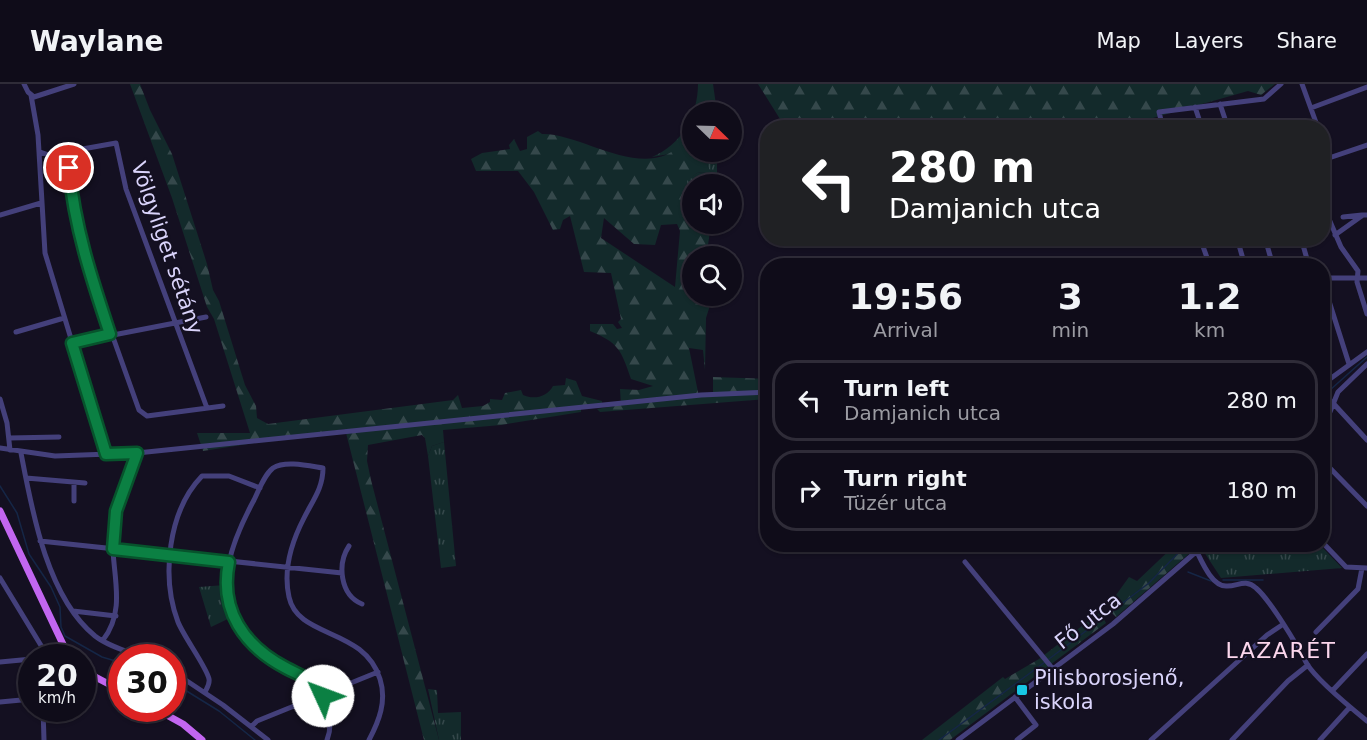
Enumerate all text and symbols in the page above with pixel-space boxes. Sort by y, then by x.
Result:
text: Waylane [30,25,164,58]
text: Map [1097,29,1141,53]
text: Layers [1174,29,1243,53]
text: Share [1276,29,1337,53]
north arrow [682,102,742,162]
map controls [682,102,742,306]
pin [43,142,94,193]
text: 280 m [889,143,1035,192]
icon: left [790,144,868,222]
icon: arrive [52,151,85,184]
street label: Völgyliget sétány [126,159,208,337]
button: sound [682,174,742,234]
text: Damjanich utca [889,193,1101,224]
button: search [682,246,742,306]
text: 19:56 [848,276,963,317]
text: 3 [1058,276,1083,317]
text: 1.2 [1178,276,1242,317]
text: Arrival [873,318,938,342]
text: min [1052,318,1089,342]
text: km [1194,318,1225,342]
text: Turn left [844,376,949,401]
icon: left [793,384,826,417]
text: 280 m [1227,388,1297,413]
text: Damjanich utca [844,401,1001,425]
text: Turn right [844,466,967,491]
icon: right [793,474,826,507]
text: 180 m [1227,478,1297,503]
text: Tüzér utca [844,491,947,515]
street label: Fő utca [1050,588,1126,654]
district label: LAZARÉT [1225,638,1337,663]
speed limit sign: 30 [108,644,186,722]
text: 20 [36,658,78,693]
position arrow [291,664,355,728]
place label: Pilisborosjenő, iskola [1034,666,1184,714]
marker: Pilisborosjenő, iskola [1015,683,1029,697]
text: km/h [38,689,76,707]

